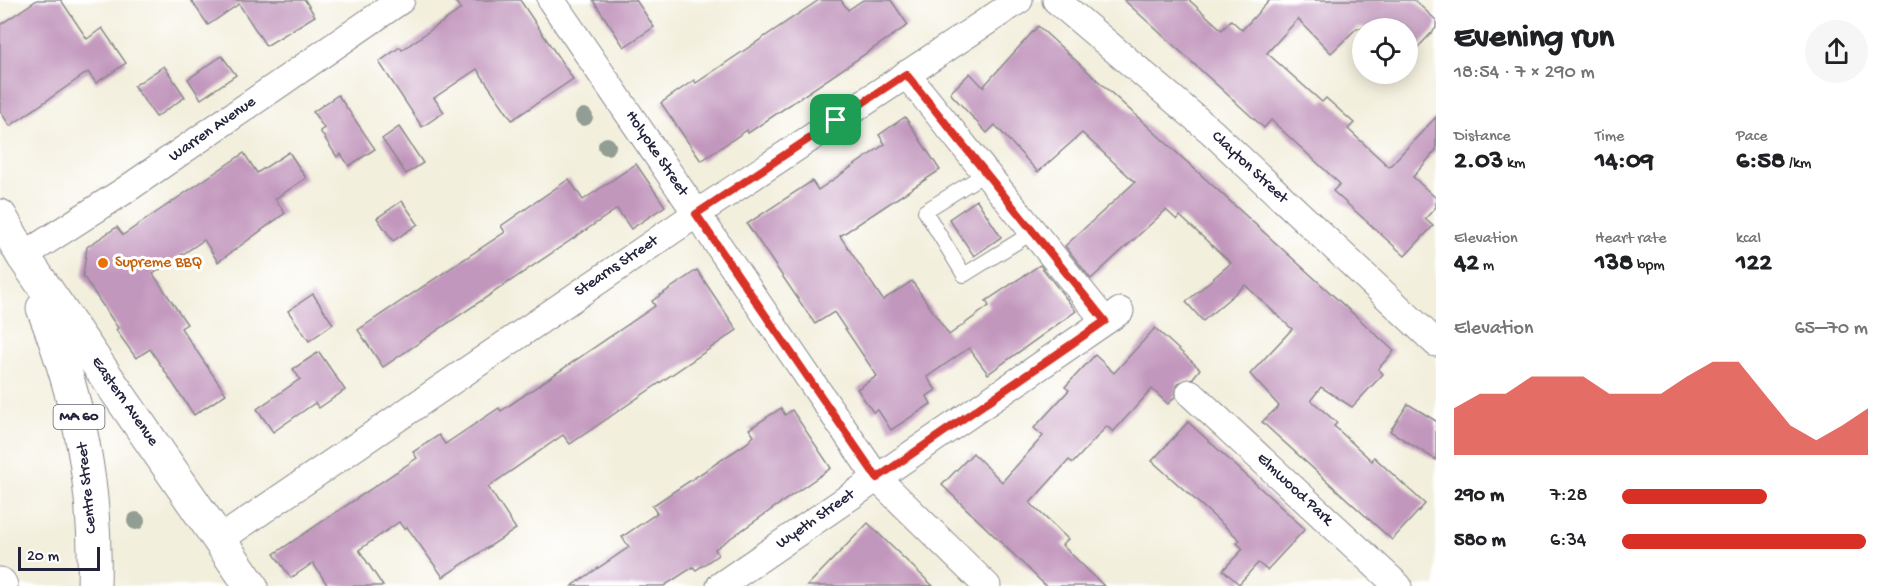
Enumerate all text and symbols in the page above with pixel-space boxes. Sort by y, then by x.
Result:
map controls [1352,18,1418,84]
button: locate [1352,18,1418,84]
text: Evening run [1454,20,1614,58]
button: share [1805,20,1868,83]
text: 18:54 · 7 × 290 m [1454,62,1595,85]
street label: Warren Avenue [166,93,261,167]
pin [810,94,861,145]
icon: arrive [819,103,852,136]
street label: Holyoke Street [620,108,692,202]
street label: Clayton Street [1207,128,1292,209]
text: Distance [1454,128,1511,147]
text: Time [1595,128,1624,147]
text: Pace [1736,128,1767,147]
text: 2.03 [1454,147,1503,178]
text: 14:09 [1595,147,1654,178]
text: 6:58 [1736,147,1785,178]
text: km [1503,155,1525,174]
text: /km [1785,155,1811,174]
text: Elevation [1454,230,1518,249]
text: Heart rate [1595,230,1667,249]
text: kcal [1736,230,1761,249]
street label: Stearns Street [572,231,664,302]
text: 42 [1454,249,1479,280]
text: 138 [1595,249,1633,280]
text: 122 [1736,249,1772,280]
place label: Supreme BBQ [115,254,202,273]
marker: Supreme BBQ [96,256,110,270]
text: m [1479,257,1494,276]
text: bpm [1633,257,1665,276]
text: Elevation [1454,318,1534,341]
text: 65–70 m [1794,318,1868,341]
street label: Eastern Avenue [86,354,162,451]
road number: MA 60 [54,405,104,429]
street label: Centre Street [74,440,102,534]
street label: Elmwood Park [1252,450,1338,531]
street label: Wyeth Street [773,485,860,554]
text: 290 m [1454,485,1504,508]
text: 7:28 [1550,485,1587,508]
text: 580 m [1454,530,1506,553]
text: 6:34 [1550,530,1586,553]
scale bar [18,544,100,572]
text: 20 m [27,548,59,567]

